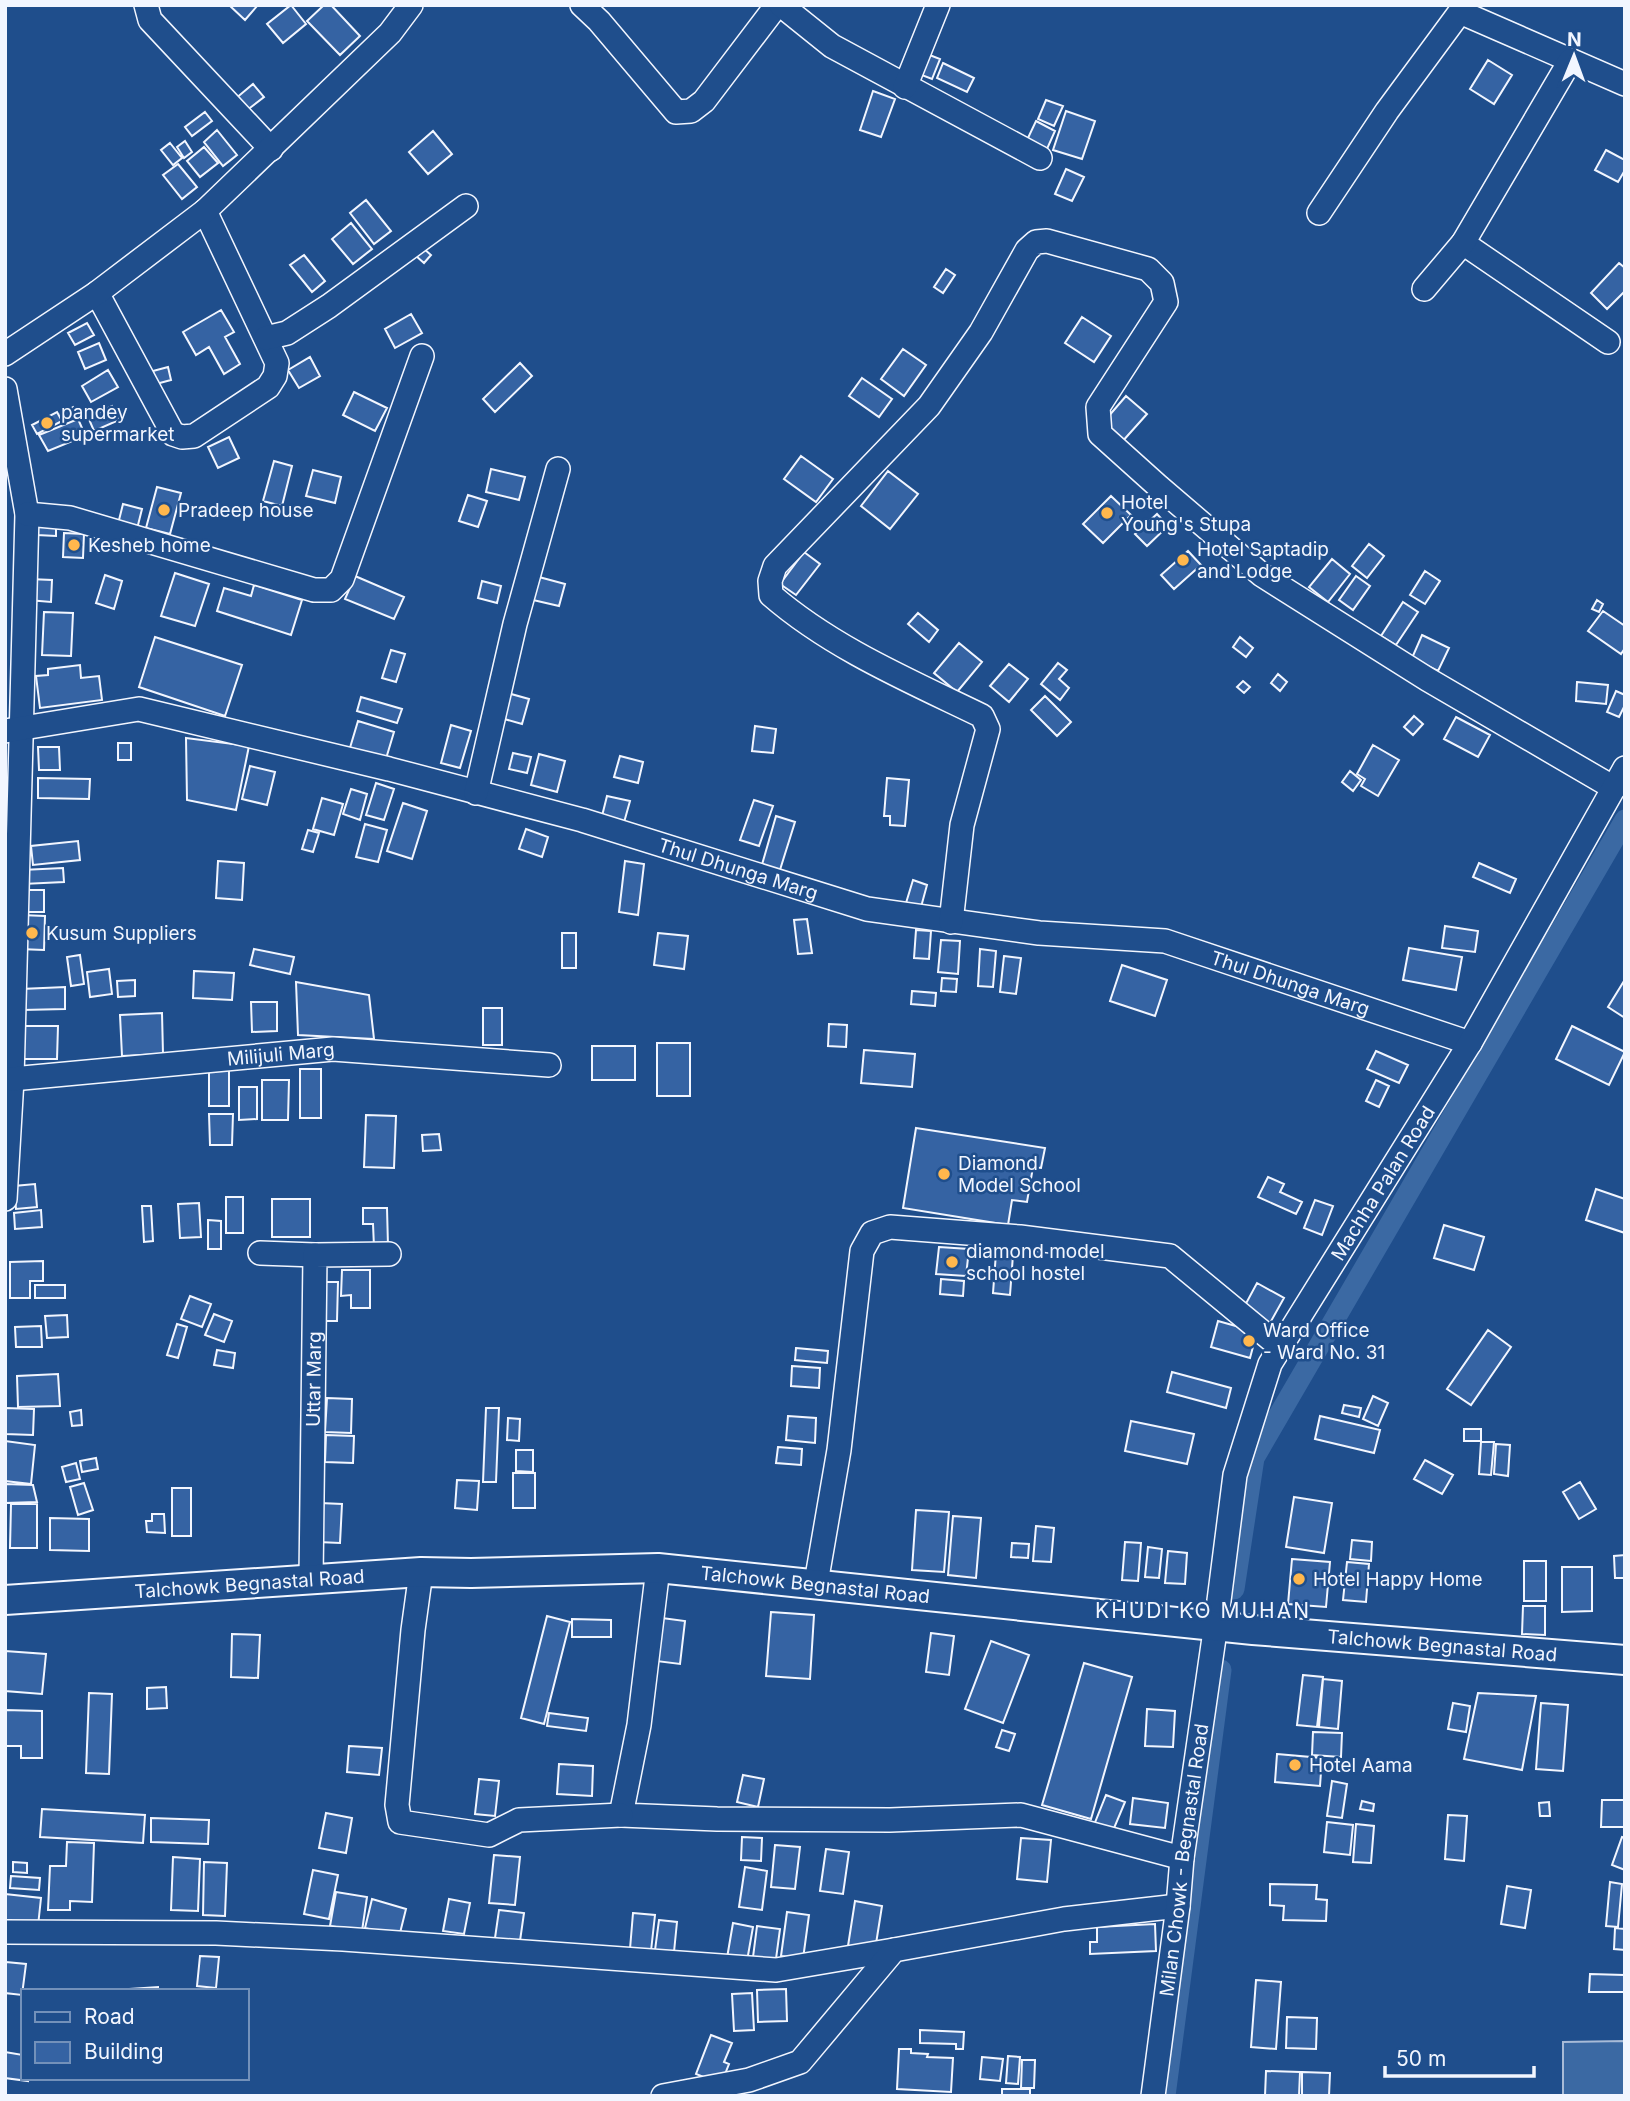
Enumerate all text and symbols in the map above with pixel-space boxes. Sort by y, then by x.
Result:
north arrow [1539,21,1609,91]
text: N [1567,28,1582,51]
place label: pandey supermarket [61,401,174,446]
marker: pandey supermarket [39,415,55,431]
place label: Hotel Young's Stupa [1121,491,1251,536]
place label: Pradeep house [178,499,314,522]
marker: Pradeep house [156,502,172,518]
marker: Hotel Young's Stupa [1099,505,1115,521]
place label: Kesheb home [88,534,211,557]
marker: Kesheb home [66,537,82,553]
place label: Hotel Saptadip and Lodge [1197,538,1329,583]
marker: Hotel Saptadip and Lodge [1175,552,1191,568]
street label: Thul Dhunga Marg [655,833,821,904]
place label: Kusum Suppliers [46,922,197,945]
marker: Kusum Suppliers [24,925,40,941]
street label: Thul Dhunga Marg [1208,946,1373,1020]
street label: Milijuli Marg [226,1037,336,1070]
street label: Machha Palan Road [1326,1102,1439,1265]
place label: Diamond Model School [958,1152,1081,1197]
marker: Diamond Model School [936,1166,952,1182]
place label: diamond model school hostel [966,1240,1105,1285]
marker: diamond model school hostel [944,1254,960,1270]
place label: Ward Office - Ward No. 31 [1263,1319,1385,1364]
street label: Uttar Marg [301,1331,326,1427]
marker: Ward Office - Ward No. 31 [1241,1333,1257,1349]
street label: Talchowk Begnastal Road [699,1561,931,1608]
street label: Talchowk Begnastal Road [134,1564,365,1603]
place label: Hotel Happy Home [1313,1568,1483,1591]
marker: Hotel Happy Home [1291,1571,1307,1587]
district label: KHUDI KO MUHAN [1095,1598,1311,1623]
street label: Talchowk Begnastal Road [1326,1625,1558,1666]
street label: Milan Chowk - Begnastal Road [1155,1722,1213,1998]
place label: Hotel Aama [1309,1754,1413,1777]
marker: Hotel Aama [1287,1757,1303,1773]
legend [21,1989,248,2080]
text: Road [84,2004,135,2029]
scale bar [1385,2035,1534,2078]
text: Building [84,2039,164,2064]
text: 50 m [1396,2046,1446,2071]

